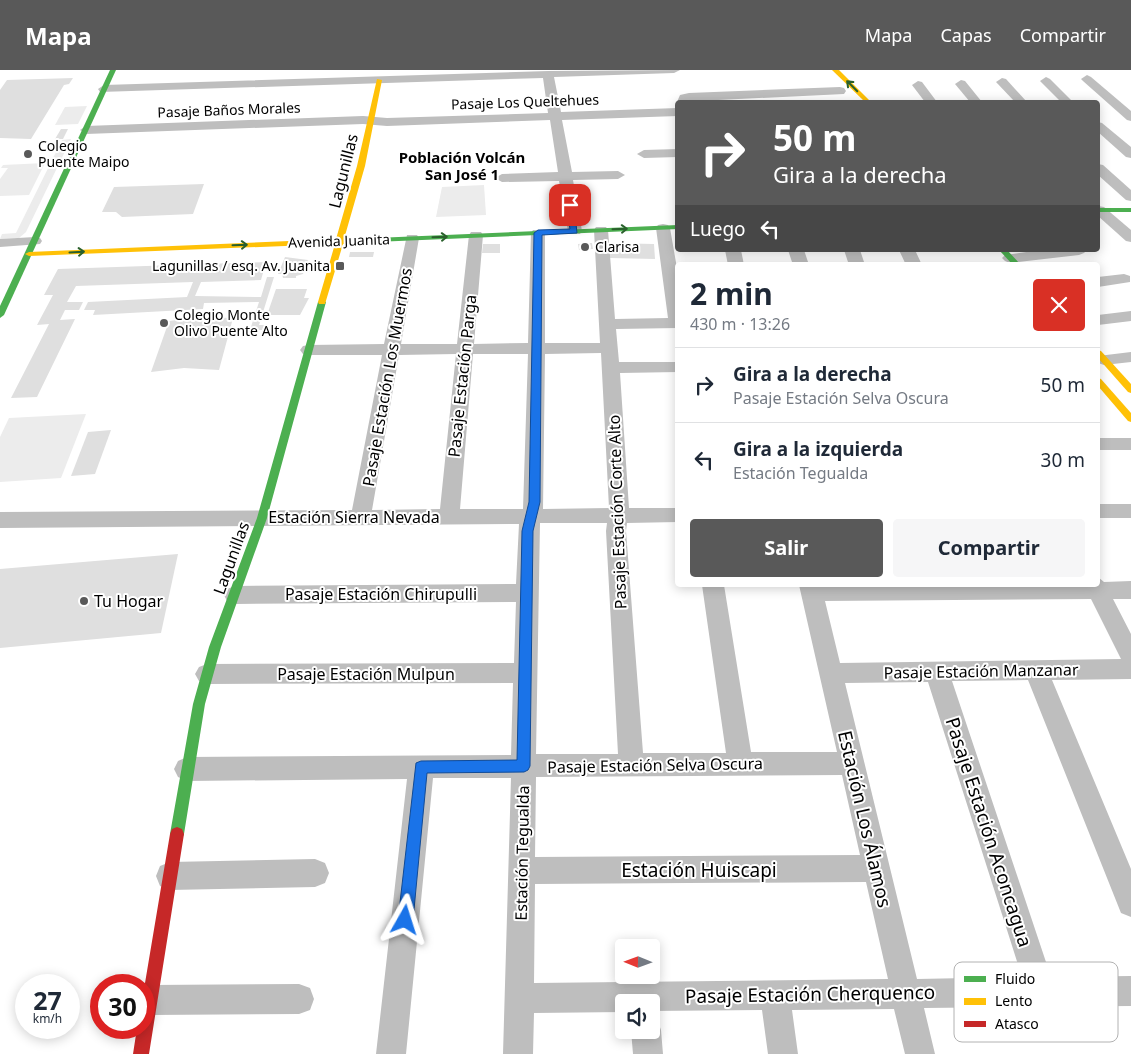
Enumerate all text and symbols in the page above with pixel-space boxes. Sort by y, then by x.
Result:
text: Mapa [25,19,92,52]
text: Mapa [865,23,912,47]
text: Capas [940,23,992,47]
text: Compartir [1020,23,1106,47]
one-way arrow [845,80,858,92]
street label: Pasaje Los Queltehues [451,89,600,114]
street label: Pasaje Baños Morales [157,97,301,121]
text: 50 m [773,114,856,161]
icon: right [690,120,755,185]
street label: Lagunillas [323,131,363,211]
place label: Colegio Puente Maipo [38,136,130,171]
district label: Población Volcán San José 1 [399,147,525,184]
marker: Colegio Puente Maipo [22,148,34,160]
text: Gira a la derecha [773,159,947,189]
pin [549,184,591,226]
icon: arrive [556,191,584,219]
icon: left [756,215,784,243]
text: Luego [690,216,746,242]
one-way arrow [612,225,628,234]
street label: Avenida Juanita [288,229,390,252]
one-way arrow [432,232,448,241]
place label: Clarisa [595,237,639,256]
one-way arrow [232,240,248,250]
marker: Clarisa [579,241,591,253]
one-way arrow [69,248,85,257]
place label: Lagunillas / esq. Av. Juanita [152,256,330,275]
marker: Lagunillas / esq. Av. Juanita [334,260,346,272]
street label: Pasaje Estación Los Muermos [357,266,417,488]
text: 2 min [690,273,773,314]
button: close [1033,279,1085,331]
street label: Pasaje Estación Parga [443,294,481,458]
place label: Colegio Monte Olivo Puente Alto [174,305,288,340]
text: 430 m · 13:26 [690,313,790,335]
marker: Colegio Monte Olivo Puente Alto [158,317,170,329]
text: Gira a la derecha [733,361,892,387]
icon: right [690,371,718,399]
text: 50 m [1041,372,1085,398]
text: Pasaje Estación Selva Oscura [733,387,949,409]
street label: Pasaje Estación Corte Alto [603,414,631,610]
text: Gira a la izquierda [733,436,903,462]
icon: left [690,446,718,474]
text: 30 m [1041,447,1085,473]
text: Estación Tegualda [733,462,868,484]
street label: Estación Sierra Nevada [268,506,440,528]
street label: Lagunillas [208,519,254,597]
button: Salir [690,519,883,577]
button: Compartir [893,519,1085,577]
street label: Pasaje Estación Chirupulli [285,583,477,605]
place label: Tu Hogar [94,590,163,612]
marker: Tu Hogar [78,595,90,607]
street label: Pasaje Estación Manzanar [883,658,1079,684]
street label: Pasaje Estación Mulpun [277,663,455,685]
street label: Pasaje Estación Aconcagua [940,714,1038,950]
street label: Estación Los Álamos [832,728,898,910]
street label: Pasaje Estación Selva Oscura [547,752,763,778]
street label: Estación Tegualda [510,785,534,921]
street label: Estación Huiscapi [621,857,777,883]
position arrow [378,893,430,945]
north arrow [615,939,660,984]
map controls [615,939,660,1039]
legend [954,962,1118,1042]
text: Fluido [995,969,1035,988]
speed limit sign: 30 [90,974,155,1039]
street label: Pasaje Estación Cherquenco [685,979,935,1009]
text: 27 [33,983,62,1017]
text: Lento [995,991,1032,1010]
button: sound [615,994,660,1039]
text: km/h [33,1010,62,1027]
text: Atasco [995,1014,1039,1033]

